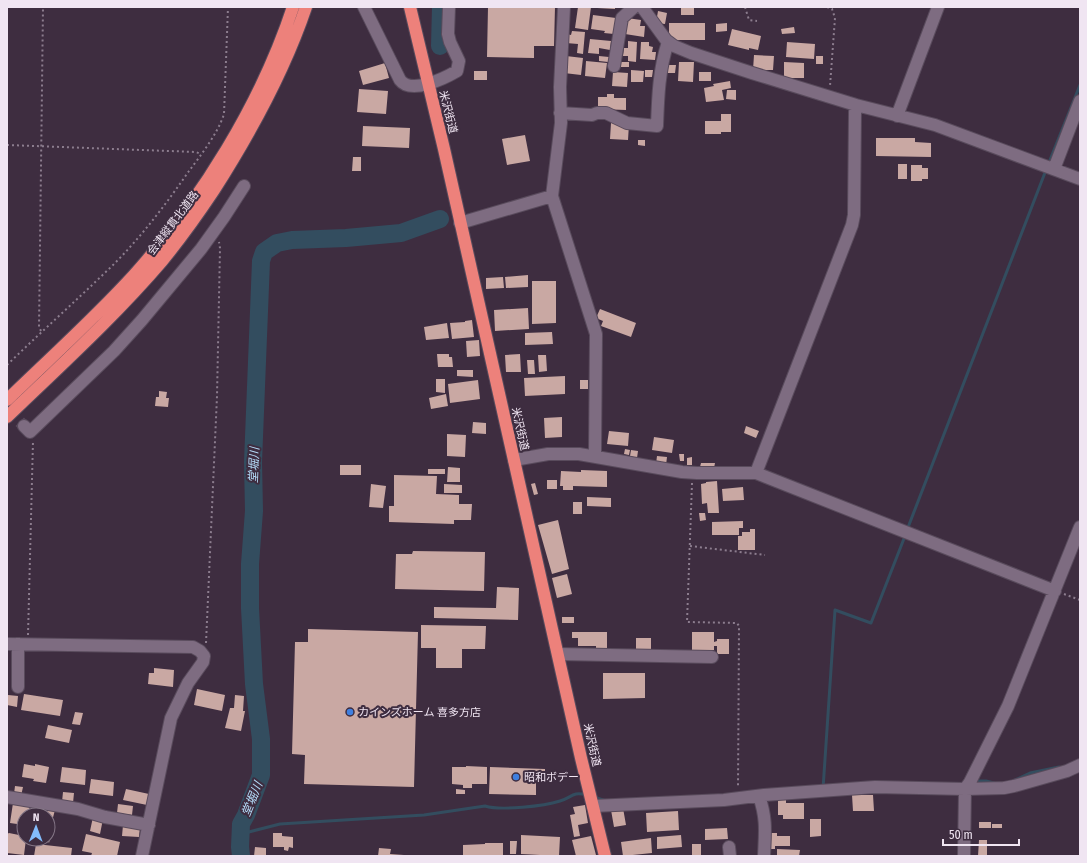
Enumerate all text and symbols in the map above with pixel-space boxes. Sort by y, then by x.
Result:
street label: 米沢街道 [436,89,460,135]
street label: 会津縦貫北道路 [145,188,201,258]
street label: 米沢街道 [509,406,531,452]
water label: 堂堀川 [246,445,262,483]
place label: カインズホーム 喜多方店 [358,706,481,719]
marker: カインズホーム 喜多方店 [345,707,355,717]
street label: 米沢街道 [581,722,603,768]
place label: 昭和ボデー [524,771,579,784]
marker: 昭和ボデー [511,772,521,782]
water label: 堂堀川 [239,778,266,818]
north arrow [16,807,56,847]
text: N [33,811,40,824]
scale bar [943,821,1019,847]
text: 50 m [949,828,973,842]

